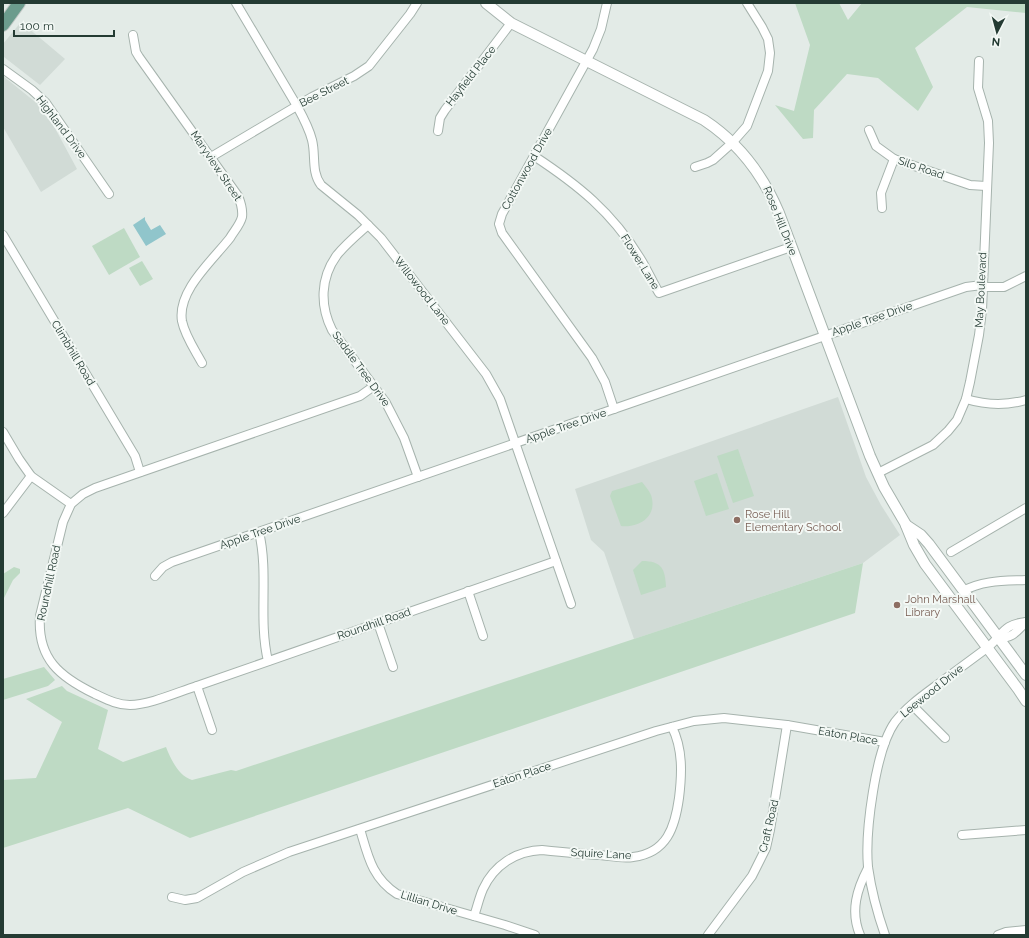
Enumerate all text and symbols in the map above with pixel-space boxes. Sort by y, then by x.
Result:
scale bar [14,12,114,38]
north arrow [977,12,1017,52]
text: 100 m [20,19,54,33]
text: N [991,35,1001,48]
street label: Hayfield Place [443,43,499,109]
street label: Bee Street [297,74,351,110]
street label: Highland Drive [33,93,89,161]
street label: Cottonwood Drive [499,125,555,212]
street label: Maryview Street [188,128,244,204]
street label: Silo Road [896,154,946,182]
street label: Rose Hill Drive [760,185,800,258]
street label: Flower Lane [618,232,662,292]
street label: May Boulevard [973,252,989,328]
street label: Willowood Lane [391,254,453,328]
street label: Apple Tree Drive [830,299,914,339]
street label: Climbhill Road [49,318,98,388]
street label: Saddle Tree Drive [329,329,393,410]
street label: Apple Tree Drive [524,406,608,446]
place label: Rose Hill Elementary School [745,508,841,534]
street label: Apple Tree Drive [218,512,302,552]
marker: Rose Hill Elementary School [732,515,742,525]
street label: Roundhill Road [35,544,63,622]
place label: John Marshall Library [905,593,976,619]
marker: John Marshall Library [892,600,902,610]
street label: Roundhill Road [335,605,413,643]
street label: Leewood Drive [898,661,966,720]
street label: Eaton Place [817,724,879,748]
street label: Eaton Place [491,759,553,790]
street label: Craft Road [757,798,781,854]
street label: Squire Lane [570,846,632,862]
street label: Lillian Drive [399,888,459,918]

